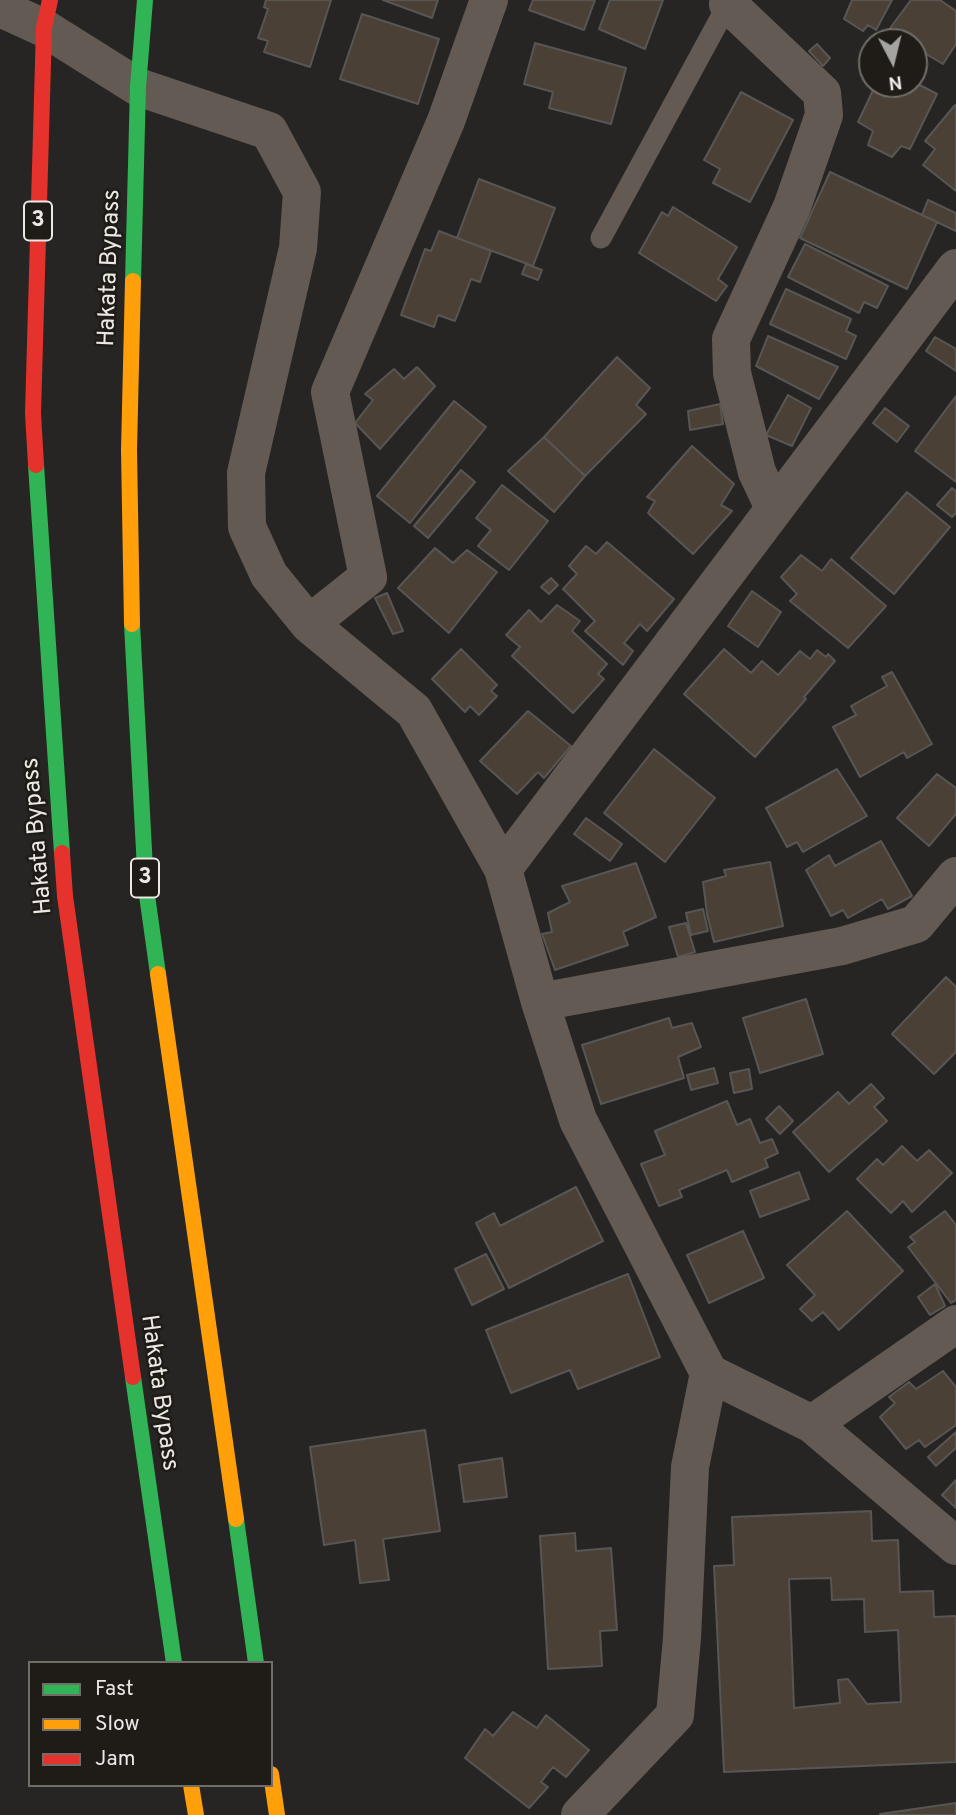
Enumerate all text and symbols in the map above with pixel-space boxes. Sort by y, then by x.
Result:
north arrow [858,28,928,98]
text: N [887,69,904,95]
street label: Hakata Bypass [94,189,128,347]
road number: 3 [24,202,52,241]
street label: Hakata Bypass [18,756,60,916]
road number: 3 [131,858,159,898]
street label: Hakata Bypass [133,1313,183,1473]
legend [28,1661,273,1787]
text: Fast [95,1676,134,1703]
text: Slow [95,1711,140,1738]
text: Jam [95,1746,136,1773]

